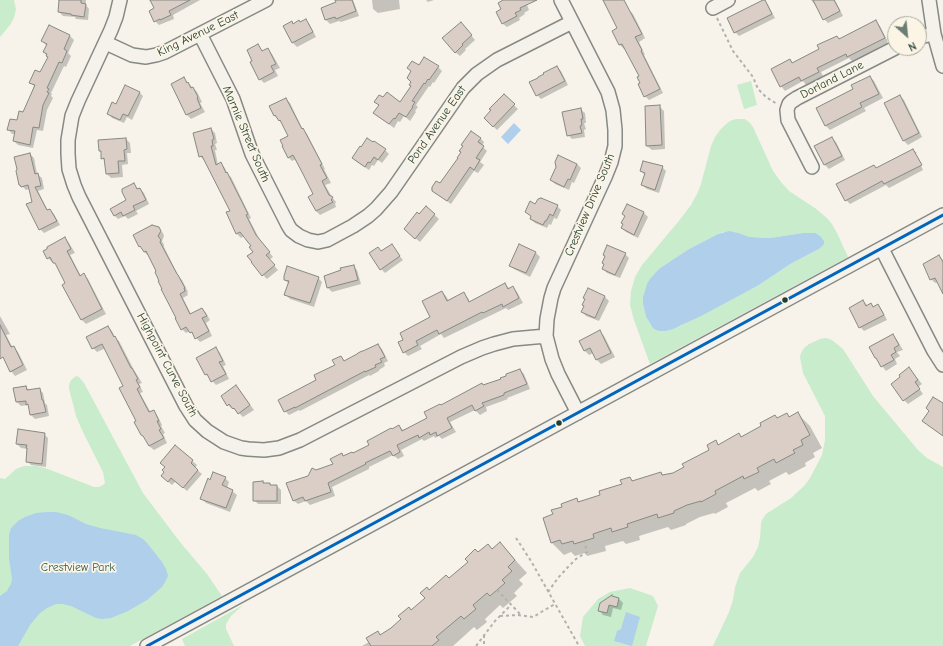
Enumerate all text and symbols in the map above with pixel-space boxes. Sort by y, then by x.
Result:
street label: King Avenue East [155,8,241,60]
north arrow [887,16,927,56]
text: N [906,39,918,54]
street label: Dorland Lane [798,58,866,102]
street label: Pond Avenue East [405,83,469,167]
street label: Marnie Street South [219,84,273,184]
street label: Crestview Drive South [562,152,618,258]
unlabelled marker [780,295,790,305]
street label: Highpoint Curve South [133,311,201,419]
unlabelled marker [554,418,564,428]
park label: Crestview Park [41,561,115,575]

